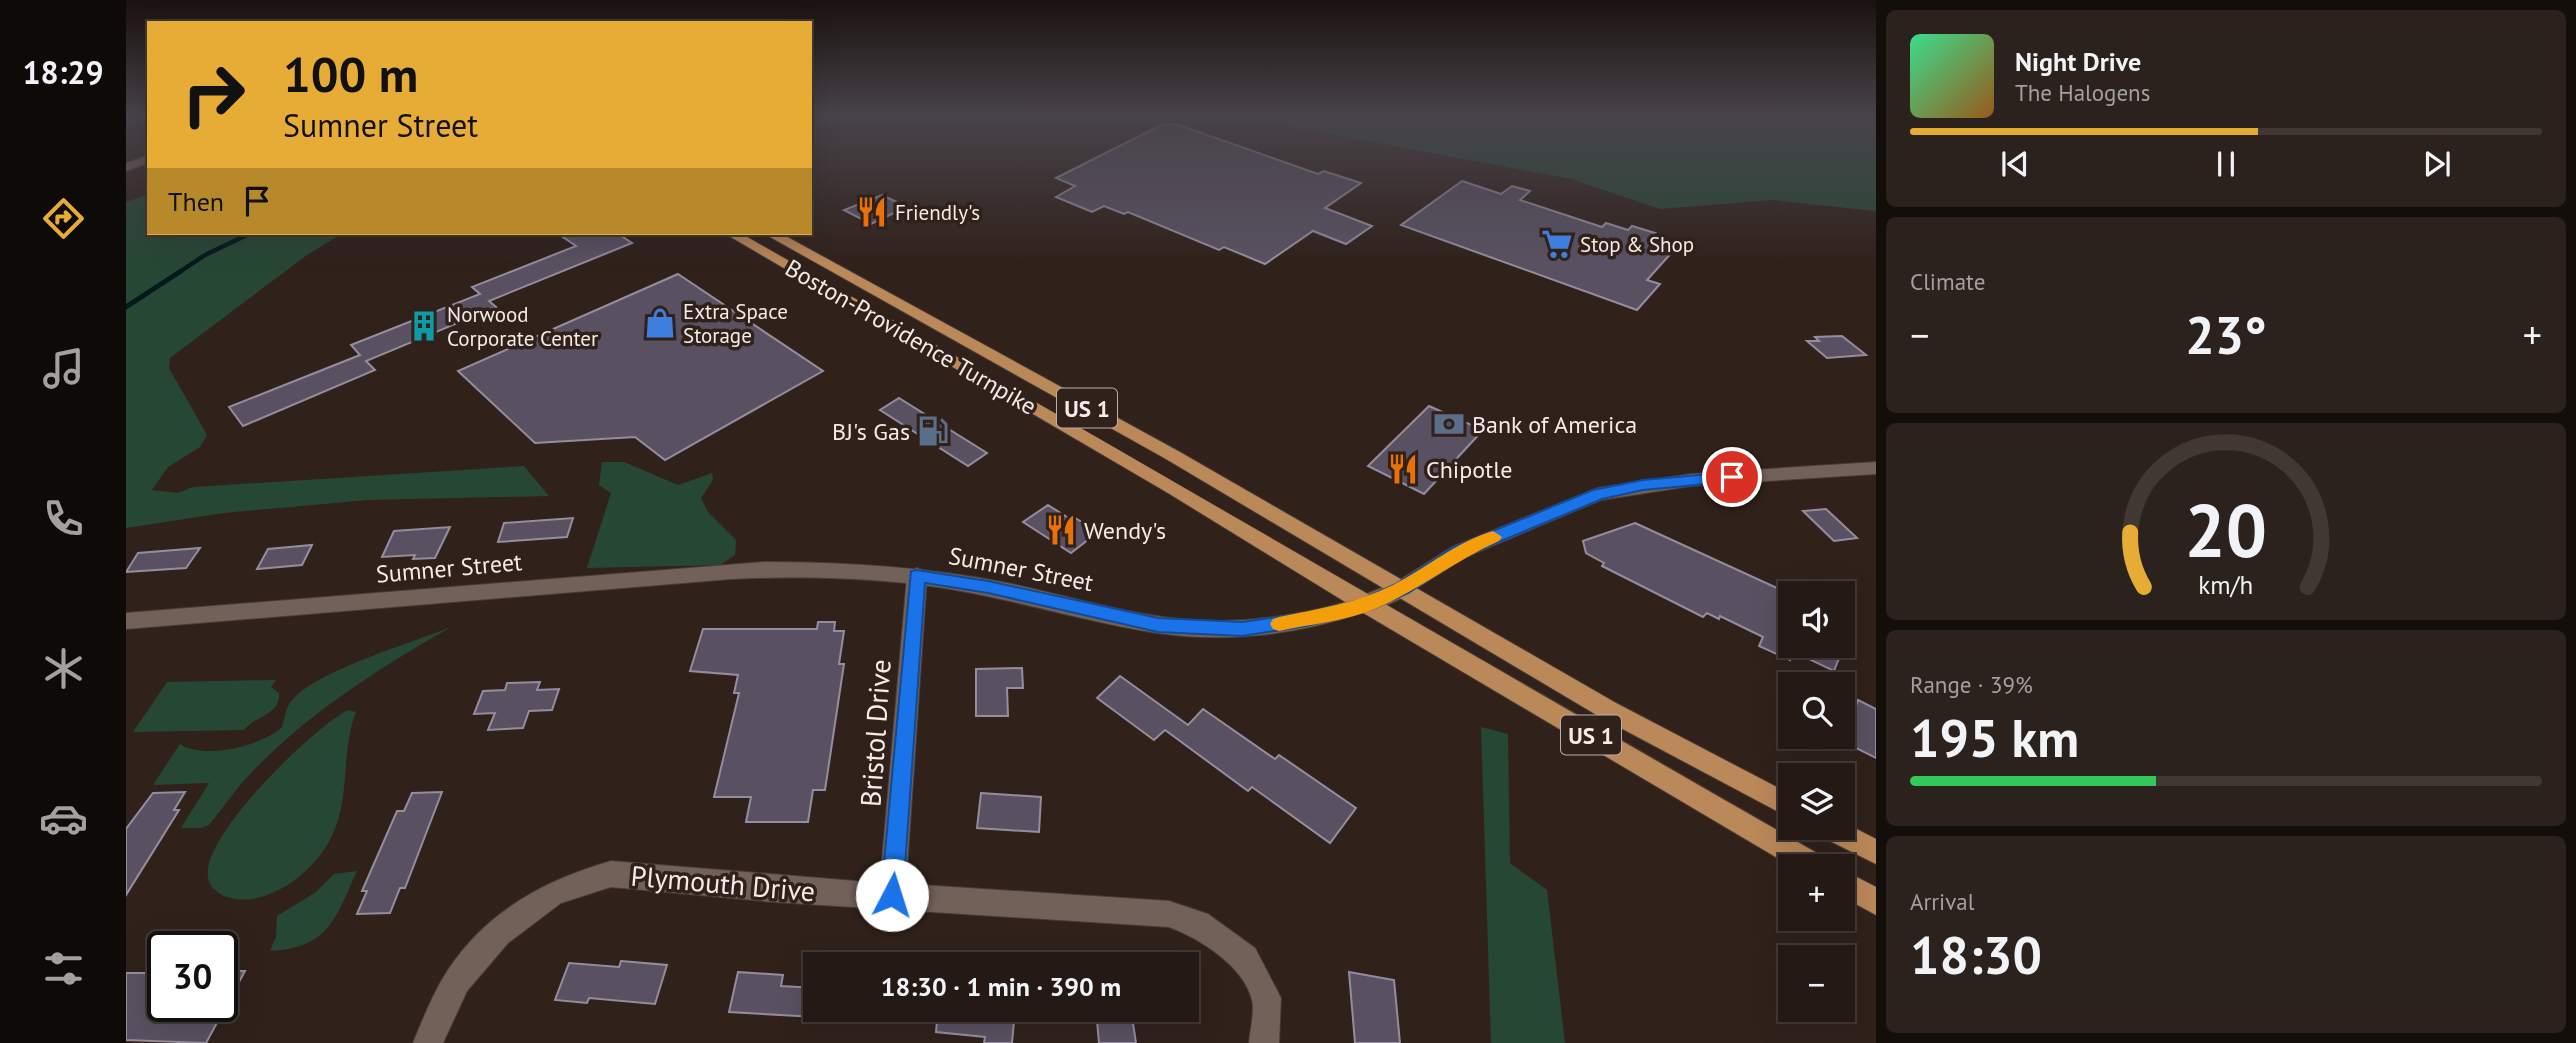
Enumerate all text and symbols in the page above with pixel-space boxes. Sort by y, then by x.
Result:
text: 100 m [283,42,418,106]
text: Night Drive [2015,45,2141,78]
icon: right [168,49,259,140]
text: 18:29 [22,51,104,93]
text: The Halogens [2015,78,2150,107]
text: Sumner Street [283,104,478,146]
icon: previous [1996,145,2034,183]
icon: pause [2207,145,2245,183]
icon: next [2418,145,2456,183]
icon: arrive [238,182,276,220]
text: Then [168,185,224,218]
icon: directions [39,194,88,243]
restaurant icon: Friendly's [855,195,889,229]
place label: Friendly's [895,199,980,226]
supermarket icon: Stop & Shop [1540,227,1574,261]
place label: Stop & Shop [1580,231,1694,258]
street label: Boston-Providence Turnpike [780,252,1042,422]
text: Climate [1910,267,1985,296]
place label: Extra Space Storage [683,298,788,349]
place label: Norwood Corporate Center [447,301,598,352]
text: 23° [2185,301,2267,368]
shop icon: Extra Space Storage [643,306,677,340]
building icon: Norwood Corporate Center [407,309,441,343]
text: − [1910,310,1929,359]
text: + [2523,310,2542,359]
icon: music [39,344,88,393]
road number: US 1 [1057,388,1117,428]
bank icon: Bank of America [1432,407,1466,441]
place label: Bank of America [1472,409,1637,440]
fuel station icon: BJ's Gas [916,414,950,448]
place label: BJ's Gas [832,416,910,447]
pin [1702,447,1762,507]
restaurant icon: Chipotle [1386,452,1420,486]
place label: Chipotle [1426,454,1512,485]
icon: arrive [1713,458,1751,496]
text: 20 [2185,484,2267,578]
icon: phone [39,494,88,543]
restaurant icon: Wendy's [1044,513,1078,547]
place label: Wendy's [1084,515,1166,546]
street label: Sumner Street [946,540,1096,598]
street label: Sumner Street [375,546,523,590]
text: km/h [2199,569,2253,601]
map controls [1778,581,1855,1022]
button: sound [1778,581,1855,658]
icon: climate [39,644,88,693]
street label: Bristol Drive [851,658,899,808]
text: Range · 39% [1910,670,2033,699]
button: search [1778,672,1855,749]
text: 195 km [1910,704,2079,771]
road number: US 1 [1561,716,1621,754]
button: layers [1778,763,1855,840]
icon: car [39,794,88,843]
button: + [1778,854,1855,931]
street label: Plymouth Drive [629,857,817,909]
position arrow [855,858,929,932]
text: Arrival [1910,887,1974,916]
text: 18:30 [1910,921,2042,988]
speed limit sign: 30 [147,931,238,1022]
icon: filters [39,944,88,993]
button: − [1778,945,1855,1022]
text: 18:30 · 1 min · 390 m [881,970,1121,1003]

